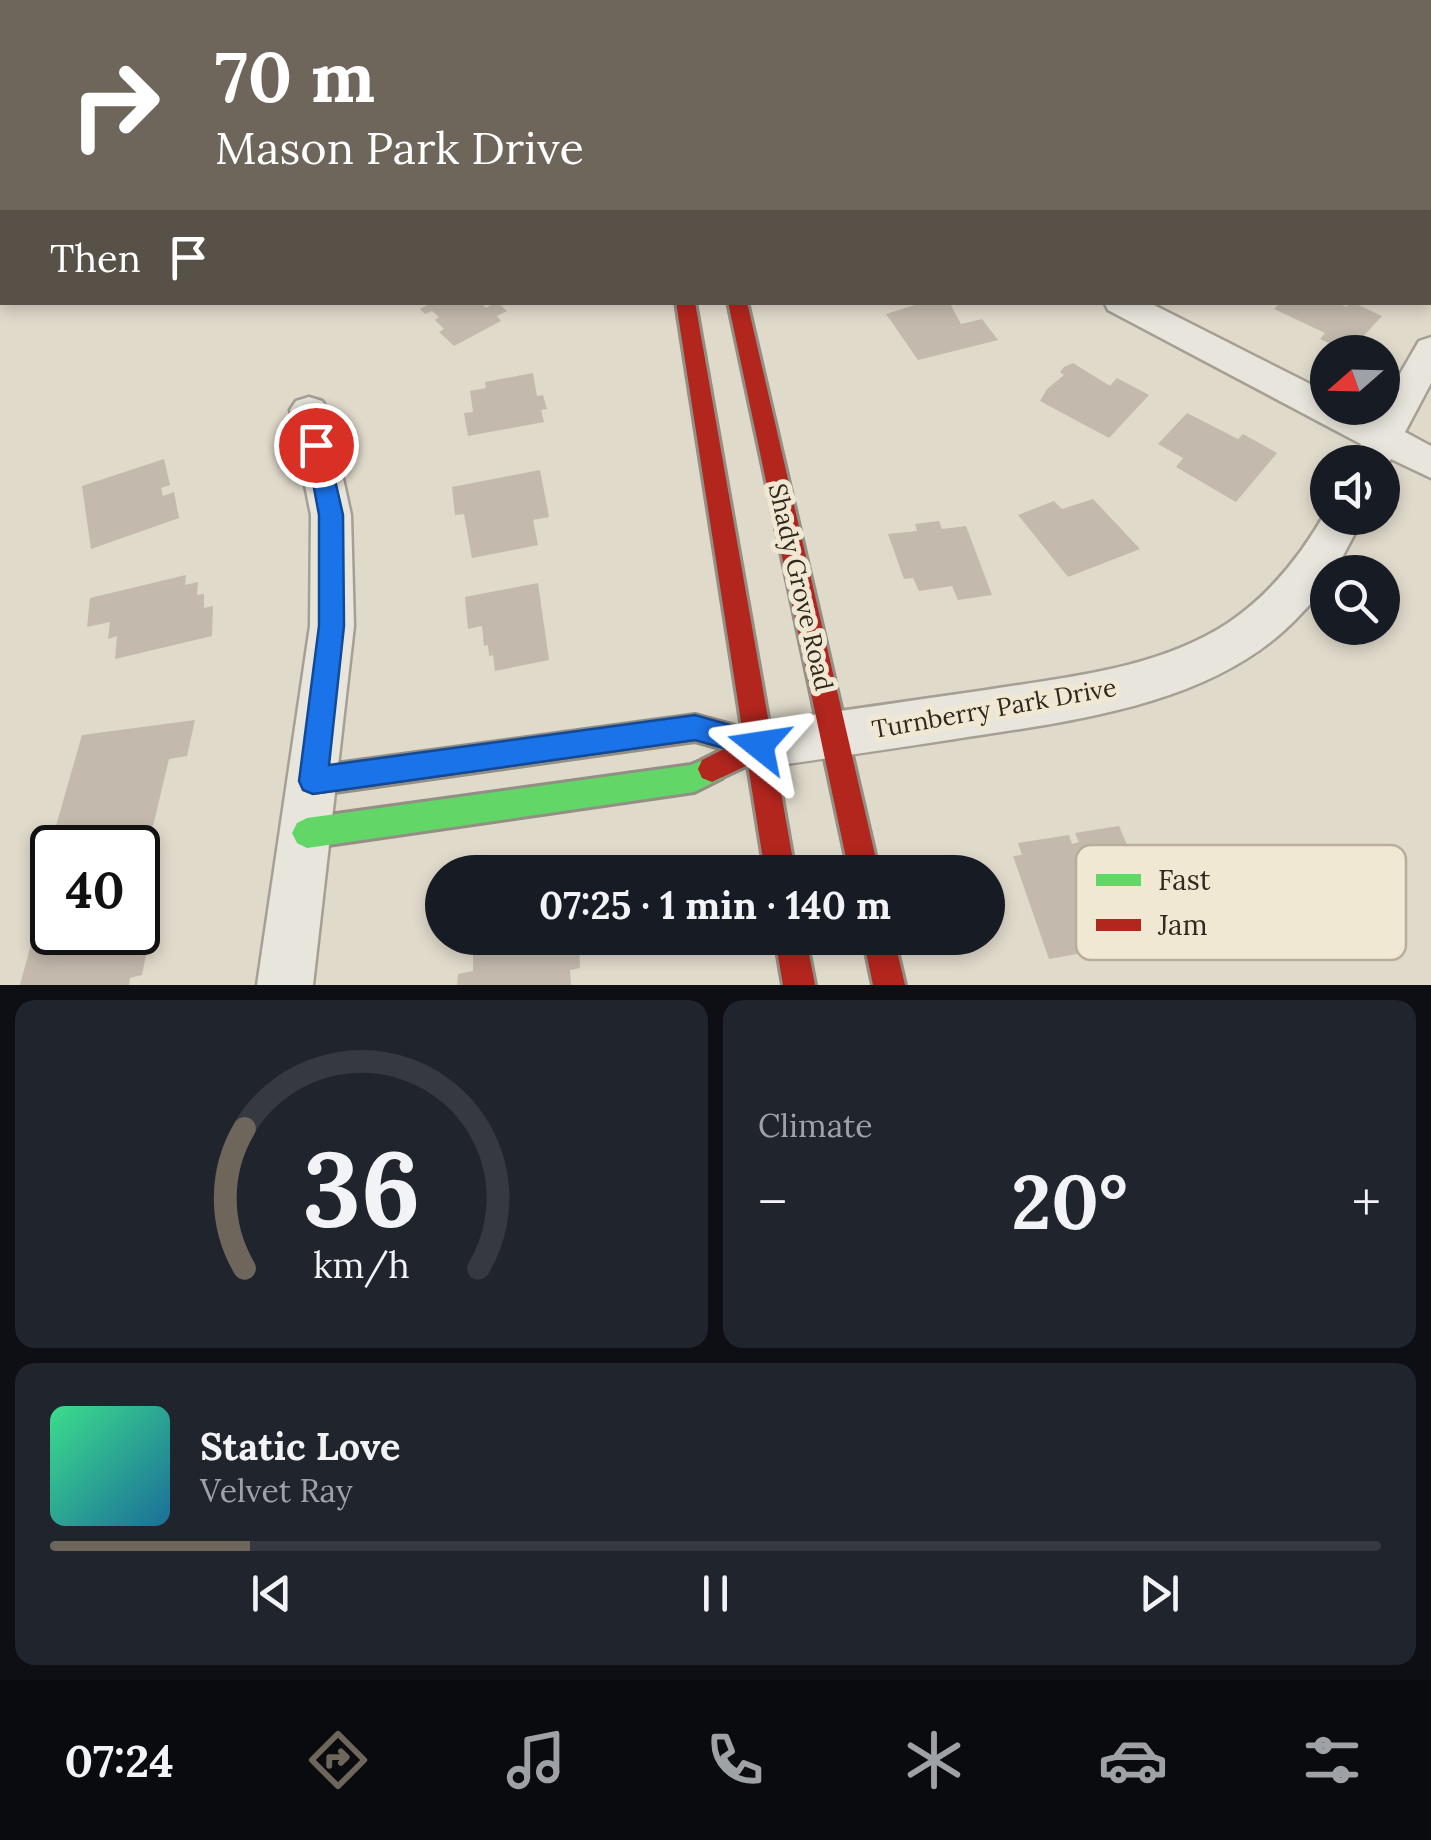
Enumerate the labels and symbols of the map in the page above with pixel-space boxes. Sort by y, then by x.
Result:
north arrow [1310,335,1400,425]
pin [274,403,359,488]
street label: Shady Grove Road [762,480,840,694]
street label: Turnberry Park Drive [869,671,1119,745]
position arrow [707,693,811,797]
speed limit sign: 40 [30,825,160,955]
legend [1076,845,1406,960]
text: Fast [1158,862,1211,898]
text: Jam [1157,907,1208,943]

